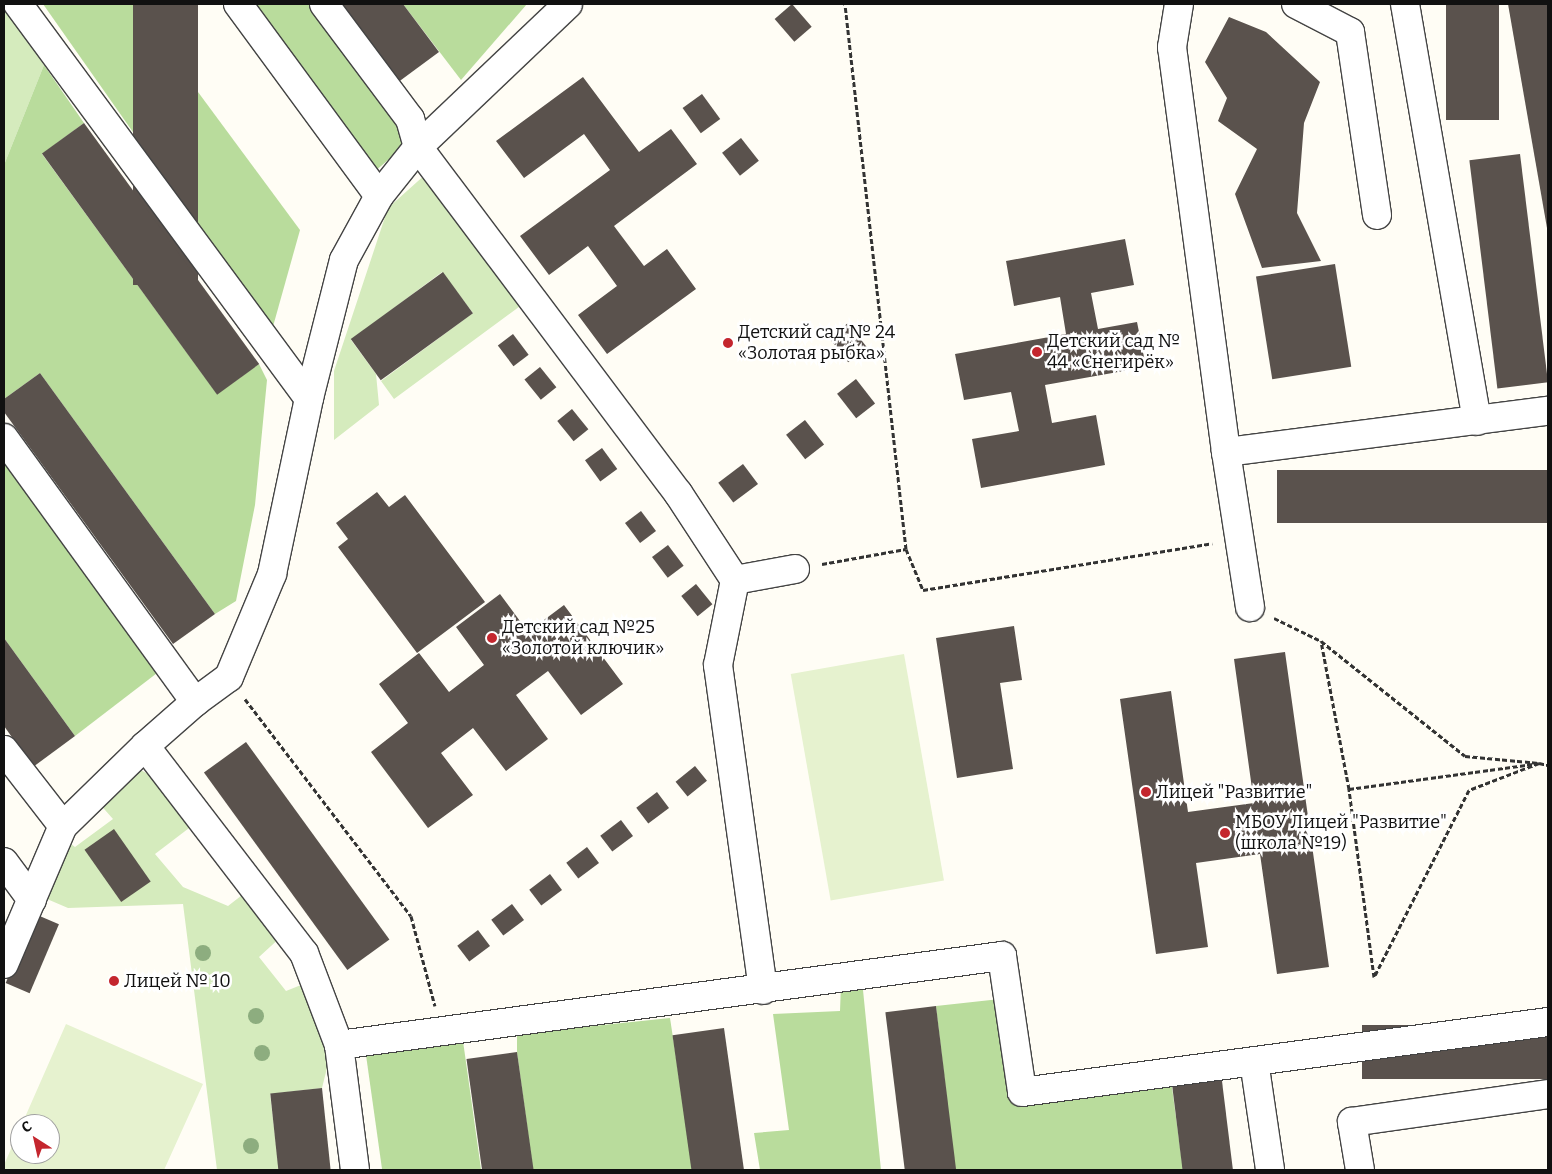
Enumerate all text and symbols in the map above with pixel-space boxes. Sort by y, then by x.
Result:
place label: Детский сад № 24 «Золотая рыбка» [738,322,895,364]
place label: Детский сад № 44 «Снегирёк» [1047,331,1180,374]
marker: Детский сад № 24 «Золотая рыбка» [722,337,734,349]
marker: Детский сад № 44 «Снегирёк» [1031,346,1043,358]
place label: Детский сад №25 «Золотой ключик» [502,617,664,660]
marker: Детский сад №25 «Золотой ключик» [486,632,498,644]
place label: Лицей "Развитие" [1156,781,1313,803]
marker: Лицей "Развитие" [1140,786,1152,798]
place label: МБОУ Лицей "Развитие" (школа №19) [1235,812,1447,854]
marker: МБОУ Лицей "Развитие" (школа №19) [1219,827,1231,839]
place label: Лицей № 10 [124,970,231,992]
marker: Лицей № 10 [108,975,120,987]
north arrow [10,1114,60,1164]
text: С [18,1118,35,1137]

